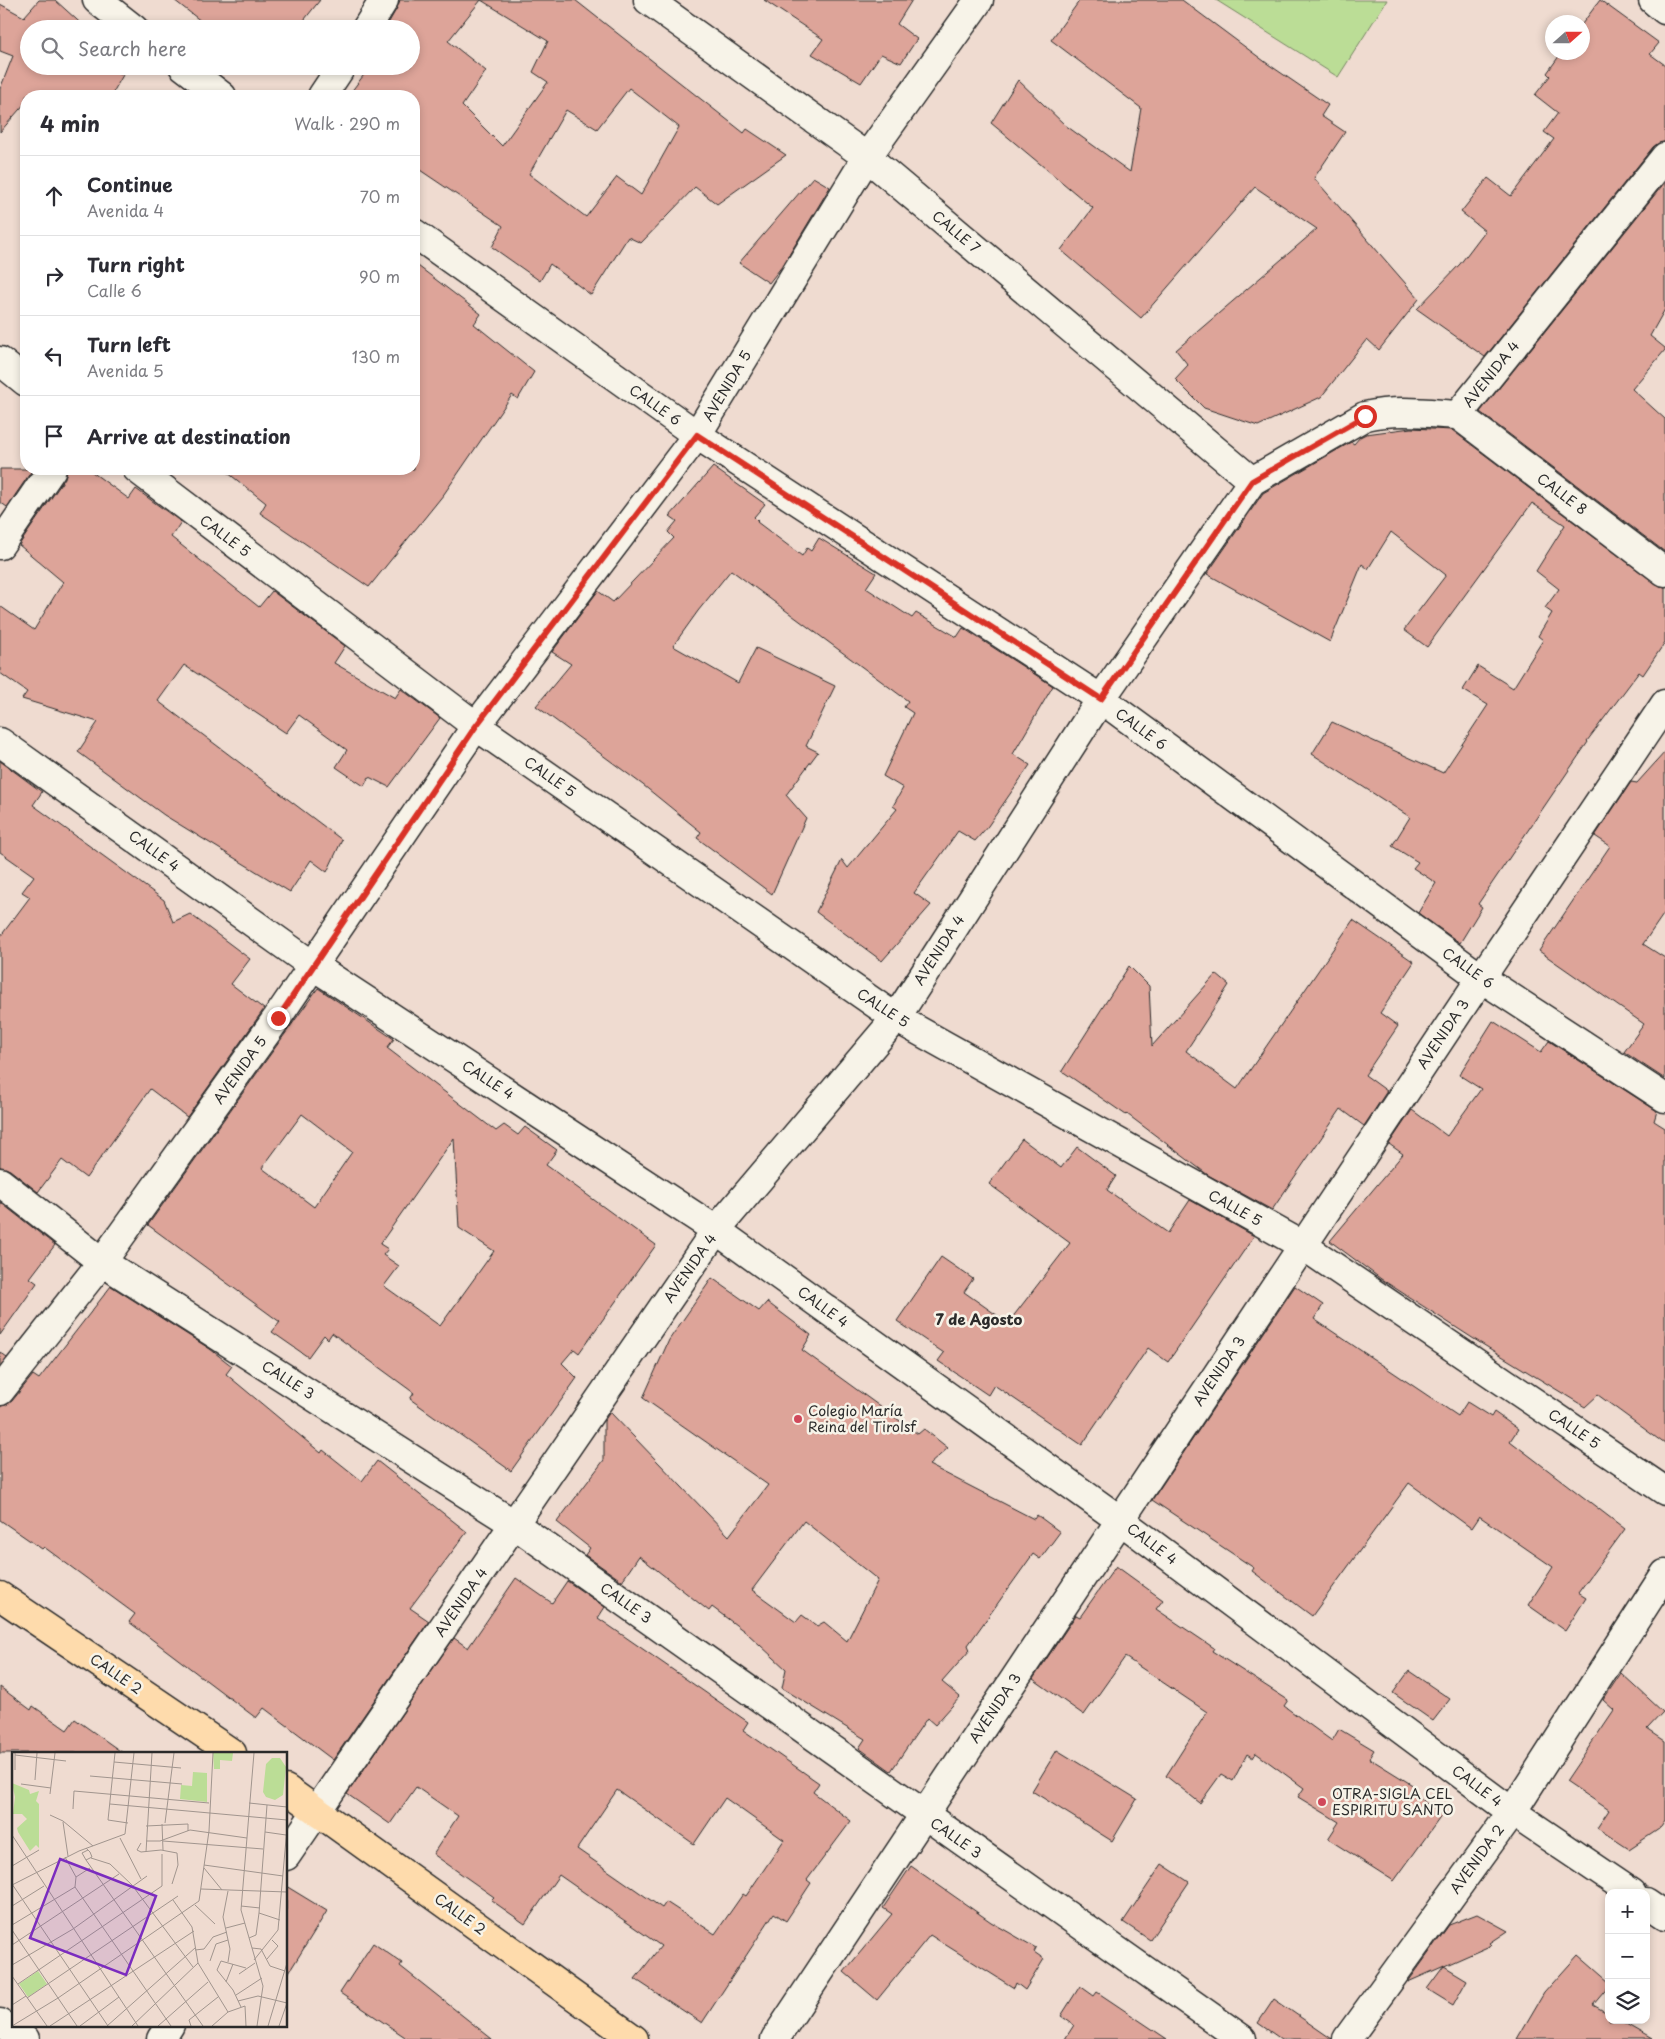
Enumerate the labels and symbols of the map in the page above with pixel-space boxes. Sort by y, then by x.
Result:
north arrow [1545,15,1590,60]
street label: CALLE 7 [928,205,985,258]
street label: AVENIDA 4 [1457,336,1524,411]
street label: AVENIDA 5 [697,346,756,425]
street label: CALLE 6 [625,379,686,430]
route start [1354,405,1377,428]
street label: CALLE 8 [1533,468,1592,519]
street label: CALLE 5 [196,510,255,562]
street label: CALLE 6 [1111,703,1171,755]
street label: CALLE 5 [520,751,580,802]
street label: CALLE 4 [124,825,184,876]
street label: AVENIDA 4 [908,910,969,989]
street label: CALLE 6 [1438,942,1499,993]
street label: CALLE 5 [853,983,914,1032]
street label: AVENIDA 3 [1411,995,1474,1073]
route end [267,1007,290,1030]
street label: AVENIDA 5 [208,1031,271,1108]
street label: CALLE 4 [458,1055,519,1104]
street label: CALLE 5 [1205,1184,1266,1231]
street label: AVENIDA 4 [658,1229,721,1307]
street label: CALLE 4 [793,1281,853,1332]
district label: 7 de Agosto [936,1307,1023,1330]
street label: AVENIDA 3 [1187,1332,1250,1410]
street label: CALLE 3 [258,1355,319,1404]
place label: Colegio María Reina del Tirolsf [808,1400,917,1437]
street label: CALLE 5 [1544,1403,1604,1454]
marker: Colegio María Reina del Tirolsf [792,1413,804,1425]
street label: CALLE 4 [1123,1518,1182,1570]
street label: AVENIDA 4 [429,1563,492,1641]
street label: CALLE 3 [596,1577,656,1628]
street label: CALLE 2 [86,1648,147,1699]
street label: AVENIDA 3 [963,1669,1026,1747]
inset map [12,1752,288,2026]
street label: CALLE 4 [1448,1760,1507,1812]
place label: OTRA-SIGLA CEL ESPIRITU SANTO [1332,1783,1454,1820]
marker: OTRA-SIGLA CEL ESPIRITU SANTO [1316,1796,1328,1808]
street label: CALLE 3 [926,1812,986,1863]
street label: AVENIDA 2 [1444,1820,1509,1898]
street label: CALLE 2 [430,1888,490,1940]

